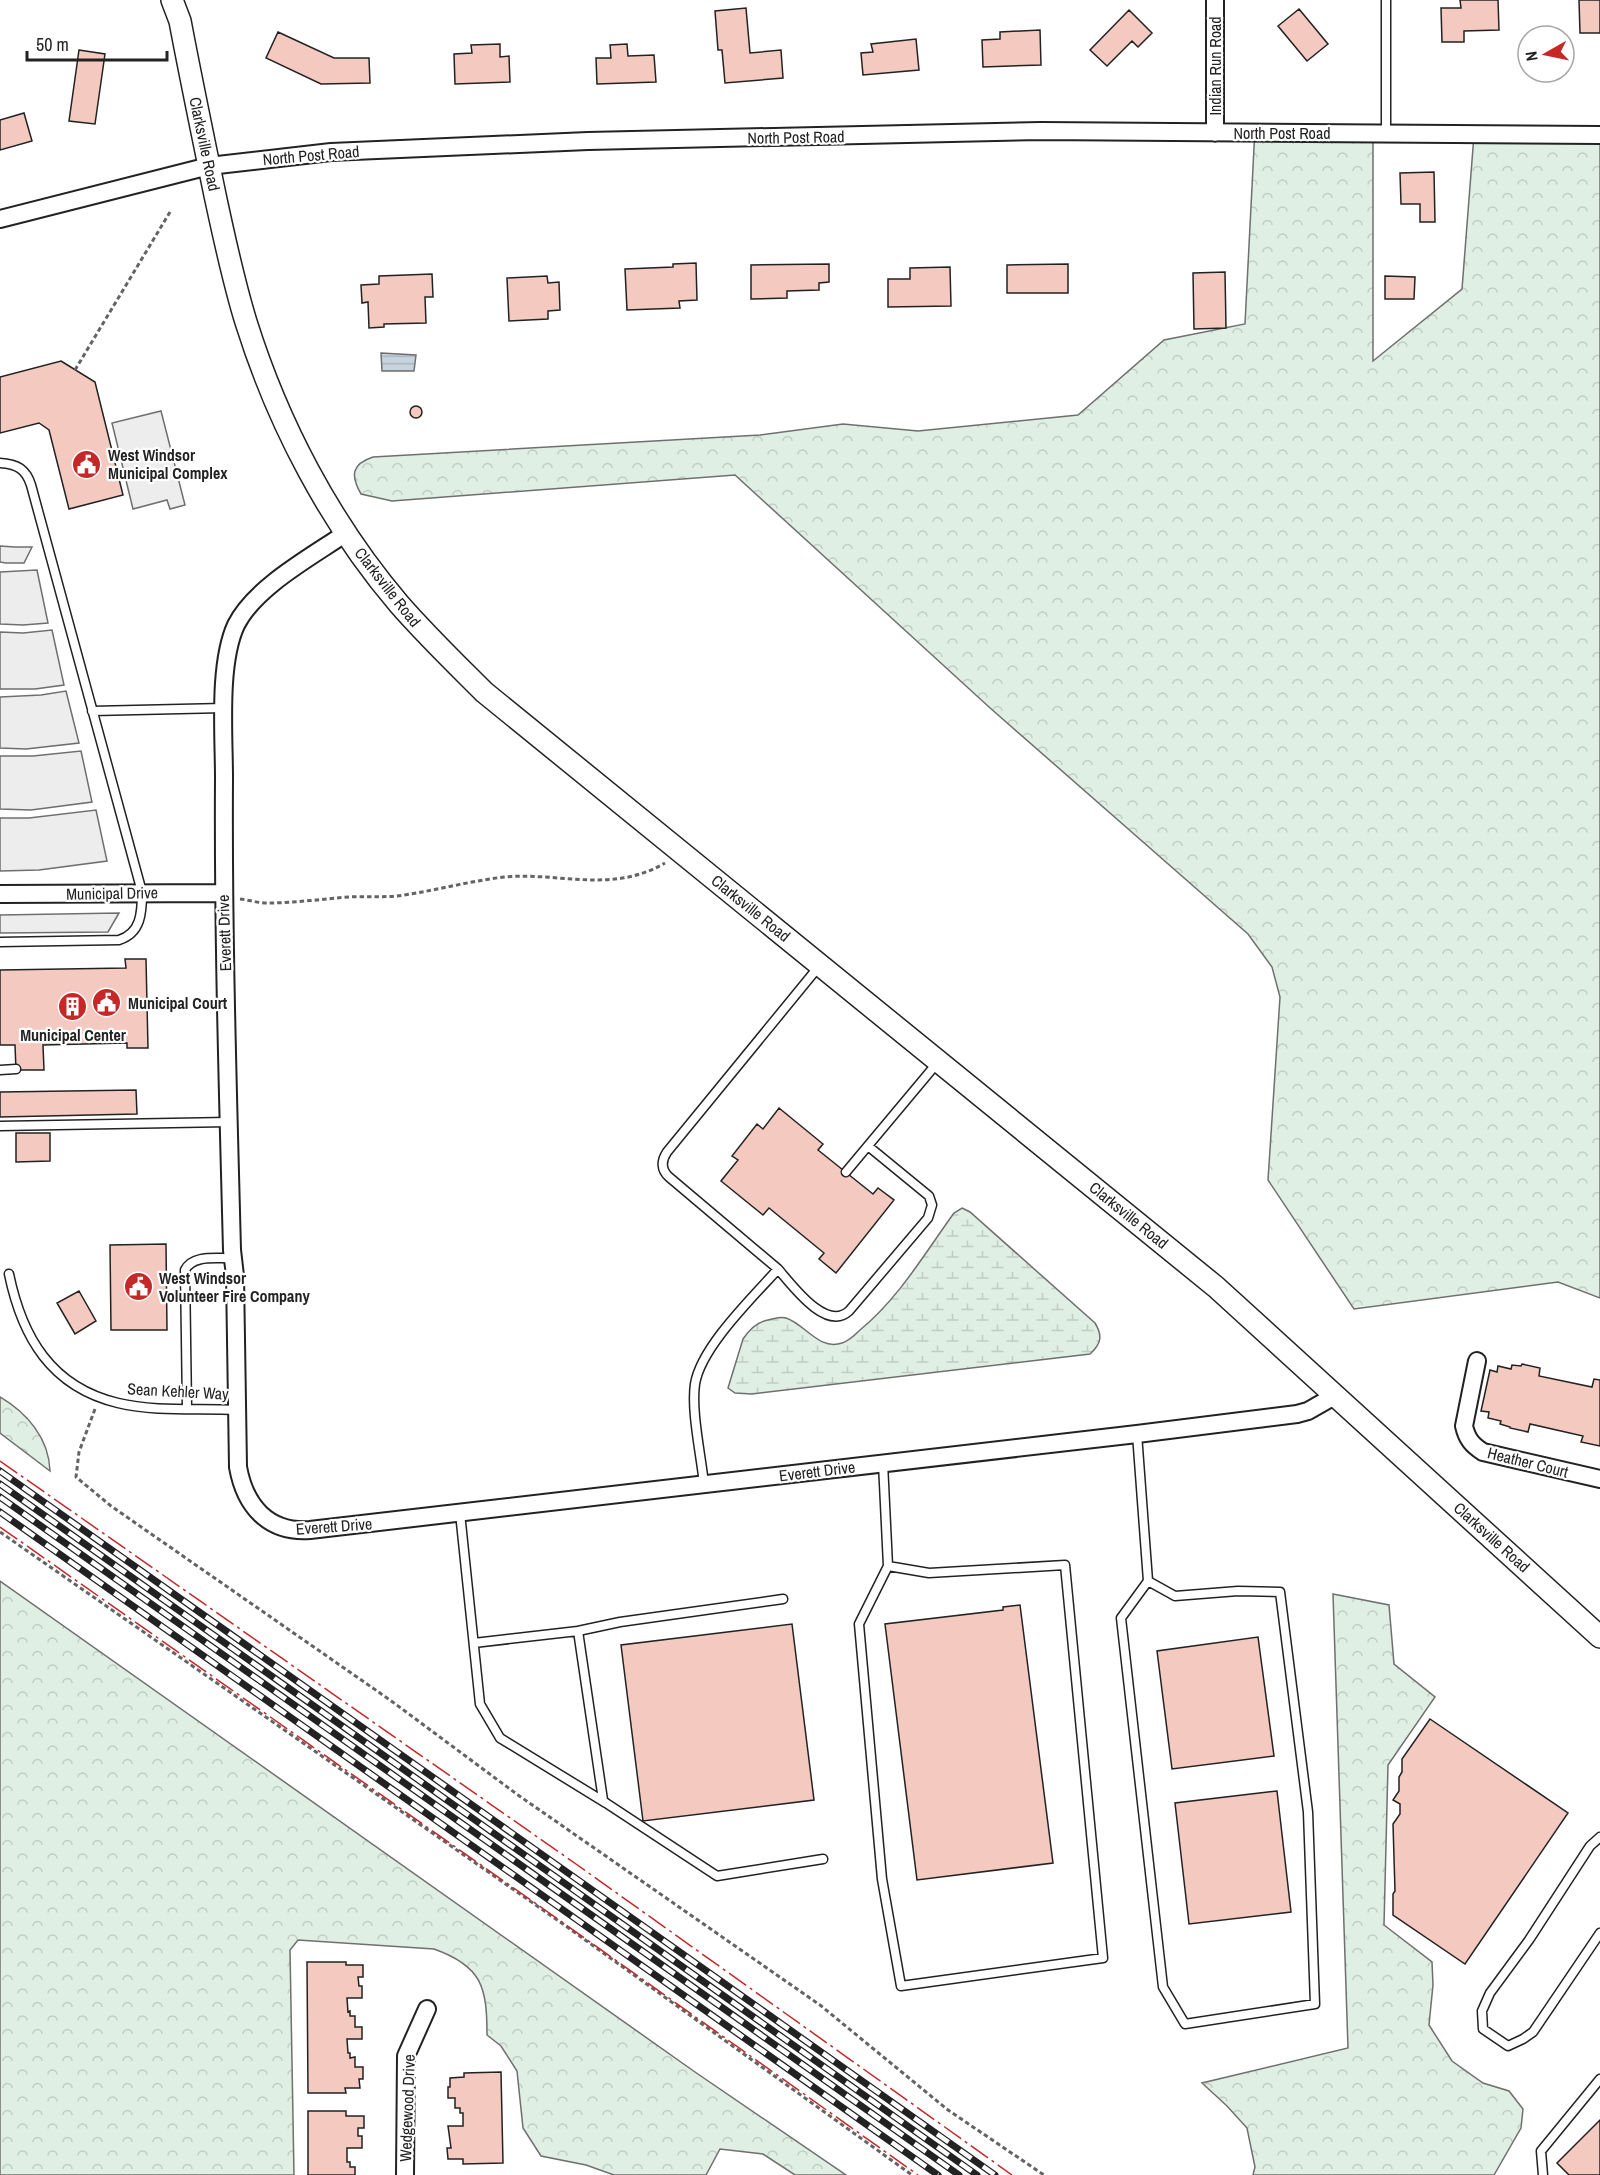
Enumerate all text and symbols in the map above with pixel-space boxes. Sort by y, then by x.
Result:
street label: Indian Run Road [1204,16,1226,116]
scale bar [27,24,166,62]
north arrow [1516,24,1576,84]
text: 50 m [36,32,69,57]
text: N [1520,50,1543,63]
street label: Clarksville Road [184,95,226,193]
street label: North Post Road [1234,122,1331,144]
street label: North Post Road [747,125,845,149]
street label: North Post Road [262,140,360,170]
place label: West Windsor Municipal Complex [108,444,228,484]
public building icon: West Windsor Municipal Complex [71,448,103,480]
street label: Clarksville Road [350,543,426,631]
street label: Clarksville Road [707,869,795,947]
street label: Municipal Drive [66,881,158,905]
street label: Everett Drive [212,894,236,972]
public building icon: Municipal Court [91,987,123,1019]
building icon: Municipal Center [57,991,89,1023]
place label: Municipal Court [128,992,228,1014]
place label: Municipal Center [20,1024,127,1046]
street label: Clarksville Road [1085,1176,1173,1254]
place label: West Windsor Volunteer Fire Company [159,1267,310,1307]
public building icon: West Windsor Volunteer Fire Company [122,1271,154,1303]
street label: Sean Kehler Way [127,1377,230,1405]
street label: Heather Court [1485,1441,1571,1483]
street label: Everett Drive [778,1455,856,1487]
street label: Clarksville Road [1449,1497,1535,1577]
street label: Everett Drive [295,1512,373,1540]
street label: Wedgewood Drive [394,2054,420,2162]

